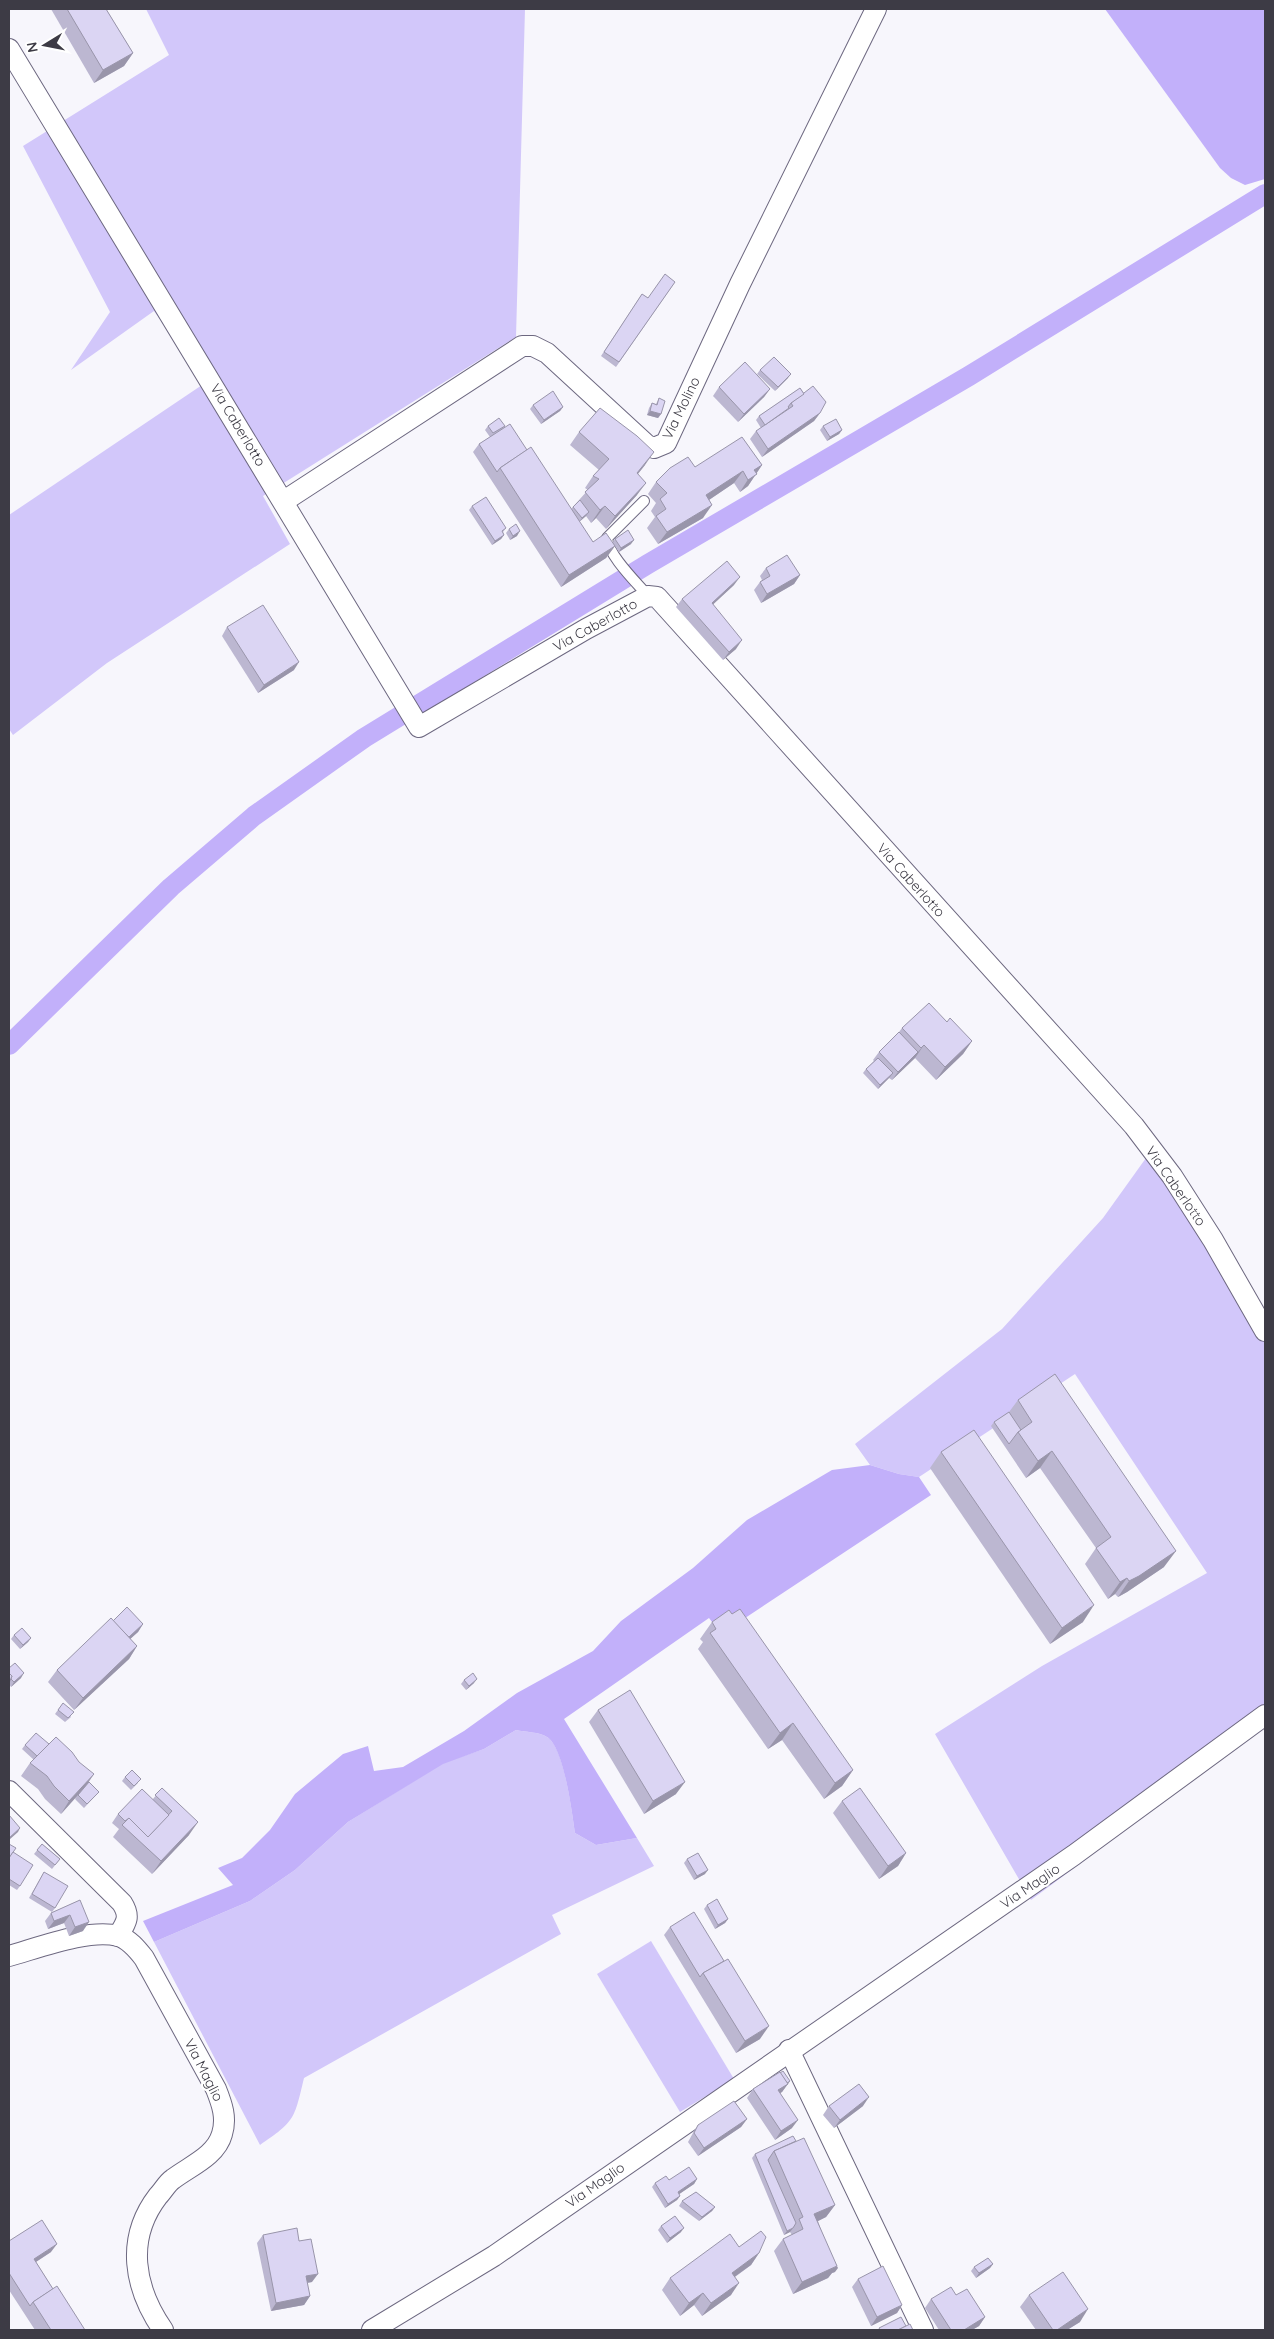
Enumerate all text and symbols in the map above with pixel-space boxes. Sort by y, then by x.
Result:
north arrow [20,20,70,70]
text: N [22,41,42,54]
street label: Via Molino [658,374,704,442]
street label: Via Caberlotto [206,380,270,470]
street label: Via Caberlotto [550,594,640,656]
street label: Via Caberlotto [873,839,949,921]
street label: Via Caberlotto [1142,1143,1210,1229]
street label: Via Maglio [997,1859,1063,1913]
street label: Via Maglio [181,2036,227,2104]
street label: Via Maglio [562,2158,628,2212]

